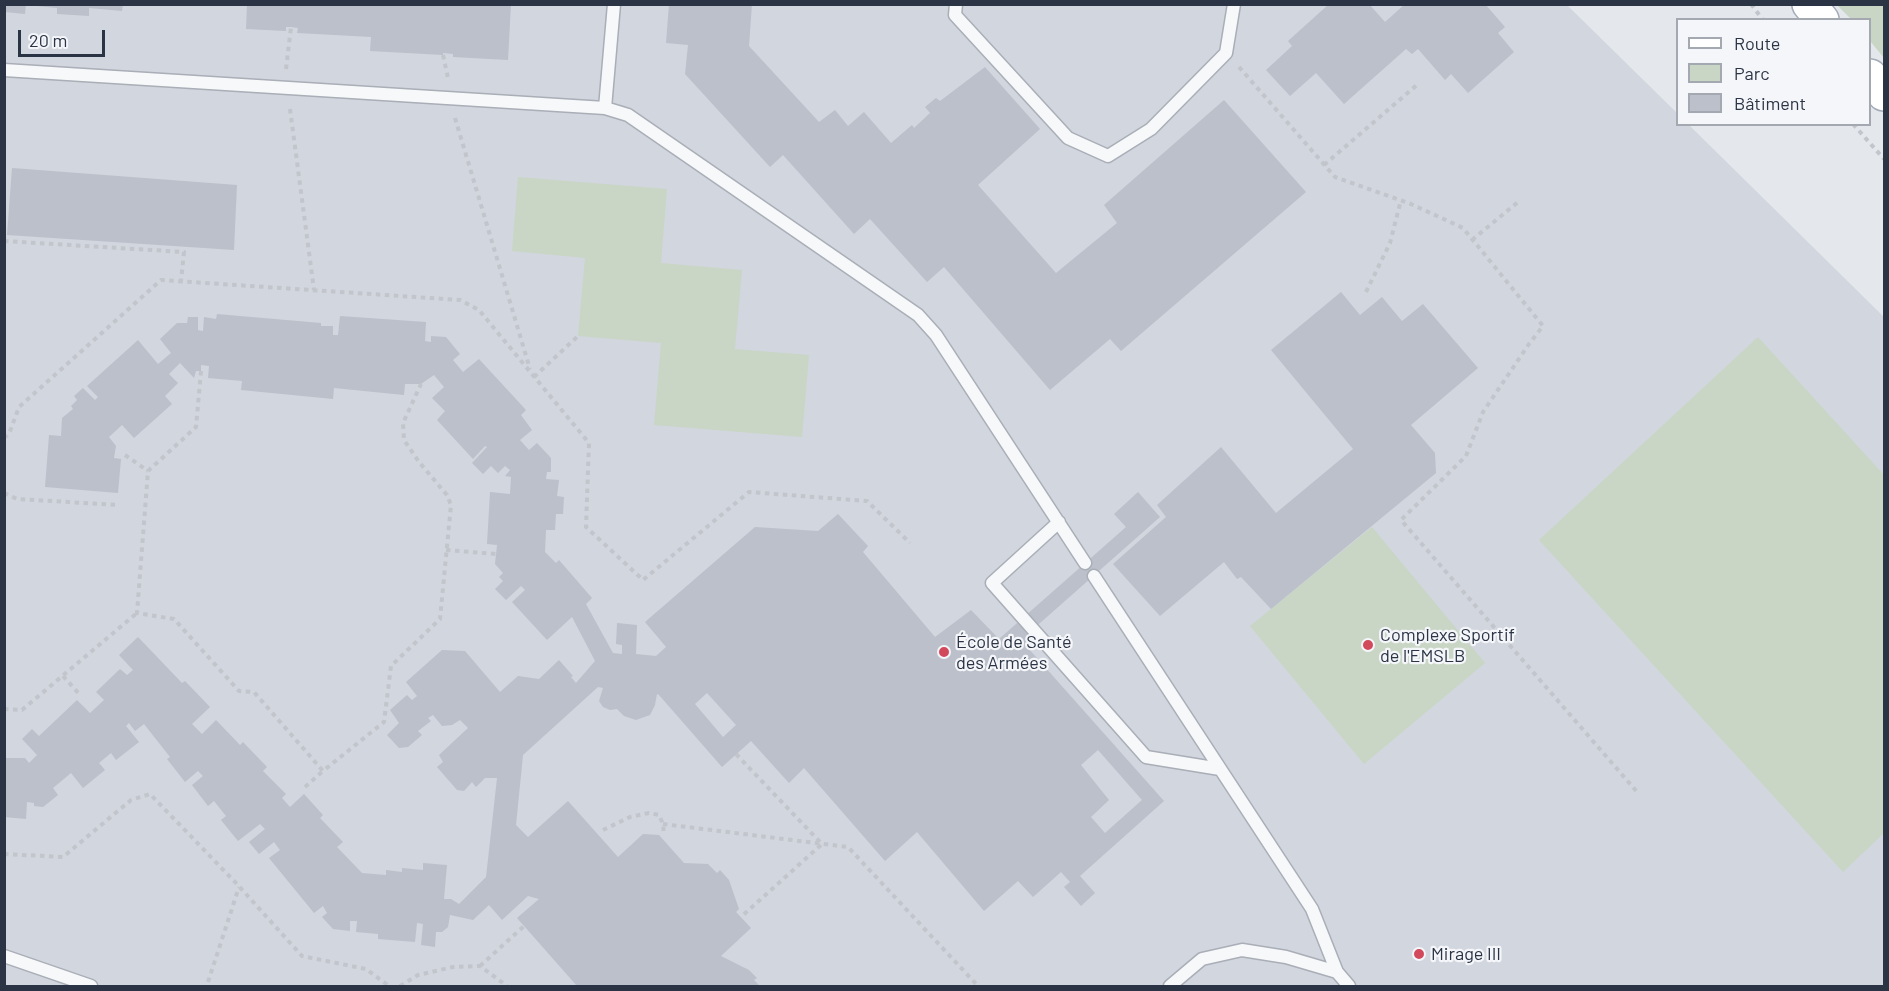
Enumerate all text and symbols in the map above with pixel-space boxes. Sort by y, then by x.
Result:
scale bar [21,18,108,56]
legend [1676,18,1871,126]
text: 20 m [29,29,67,51]
text: Route [1734,32,1780,54]
text: Parc [1734,62,1770,84]
text: Bâtiment [1734,92,1806,114]
place label: Complexe Sportif de l'EMSLB [1380,624,1515,666]
place label: École de Santé des Armées [956,631,1072,674]
marker: Complexe Sportif de l'EMSLB [1361,638,1375,652]
marker: École de Santé des Armées [937,645,951,659]
place label: Mirage III [1431,943,1501,965]
marker: Mirage III [1412,947,1426,961]

